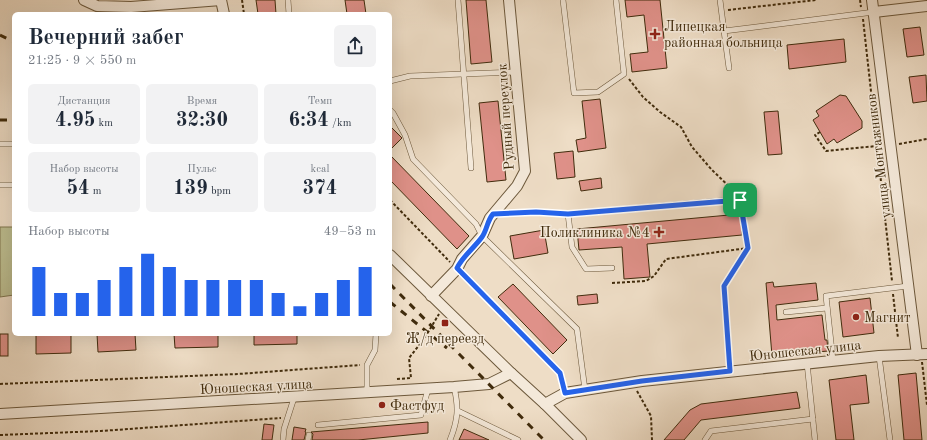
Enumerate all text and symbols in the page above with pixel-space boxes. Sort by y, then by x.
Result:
place label: Липецкая районная больница [664,20,783,50]
button: share [334,25,376,67]
text: Вечерний забег [28,27,184,49]
marker: Липецкая районная больница [649,28,661,40]
text: 21:25 · 9 × 550 m [28,54,136,67]
street label: Рудный переулок [495,63,517,171]
street label: улица Монтажников [864,92,894,219]
text: Дистанция [57,96,111,107]
text: Время [187,96,217,107]
text: Темп [308,96,332,107]
text: 4.95 [55,111,95,131]
text: 32:30 [176,111,228,131]
text: 6:34 [289,111,329,131]
text: km [95,118,113,129]
text: /km [329,118,351,129]
text: Набор высоты [49,164,119,175]
text: Пульс [187,164,217,175]
text: kcal [311,164,329,175]
text: 54 [66,179,90,199]
text: 139 [173,179,208,199]
text: 374 [303,179,337,199]
pin [723,183,757,217]
text: m [90,186,102,197]
text: bpm [208,186,231,197]
icon: arrive [729,189,751,211]
text: Набор высоты [28,225,110,238]
text: 49–53 m [324,225,376,238]
place label: Поликлиника №4 [540,226,650,240]
marker: Поликлиника №4 [653,226,665,238]
place label: Магнит [864,311,911,325]
marker: Магнит [851,312,861,322]
marker: Ж/д переезд [440,318,450,328]
place label: Ж/д переезд [406,332,484,346]
street label: Юношеская улица [748,338,862,364]
street label: Юношеская улица [199,377,313,397]
place label: Фастфуд [390,399,444,414]
marker: Фастфуд [377,400,387,410]

